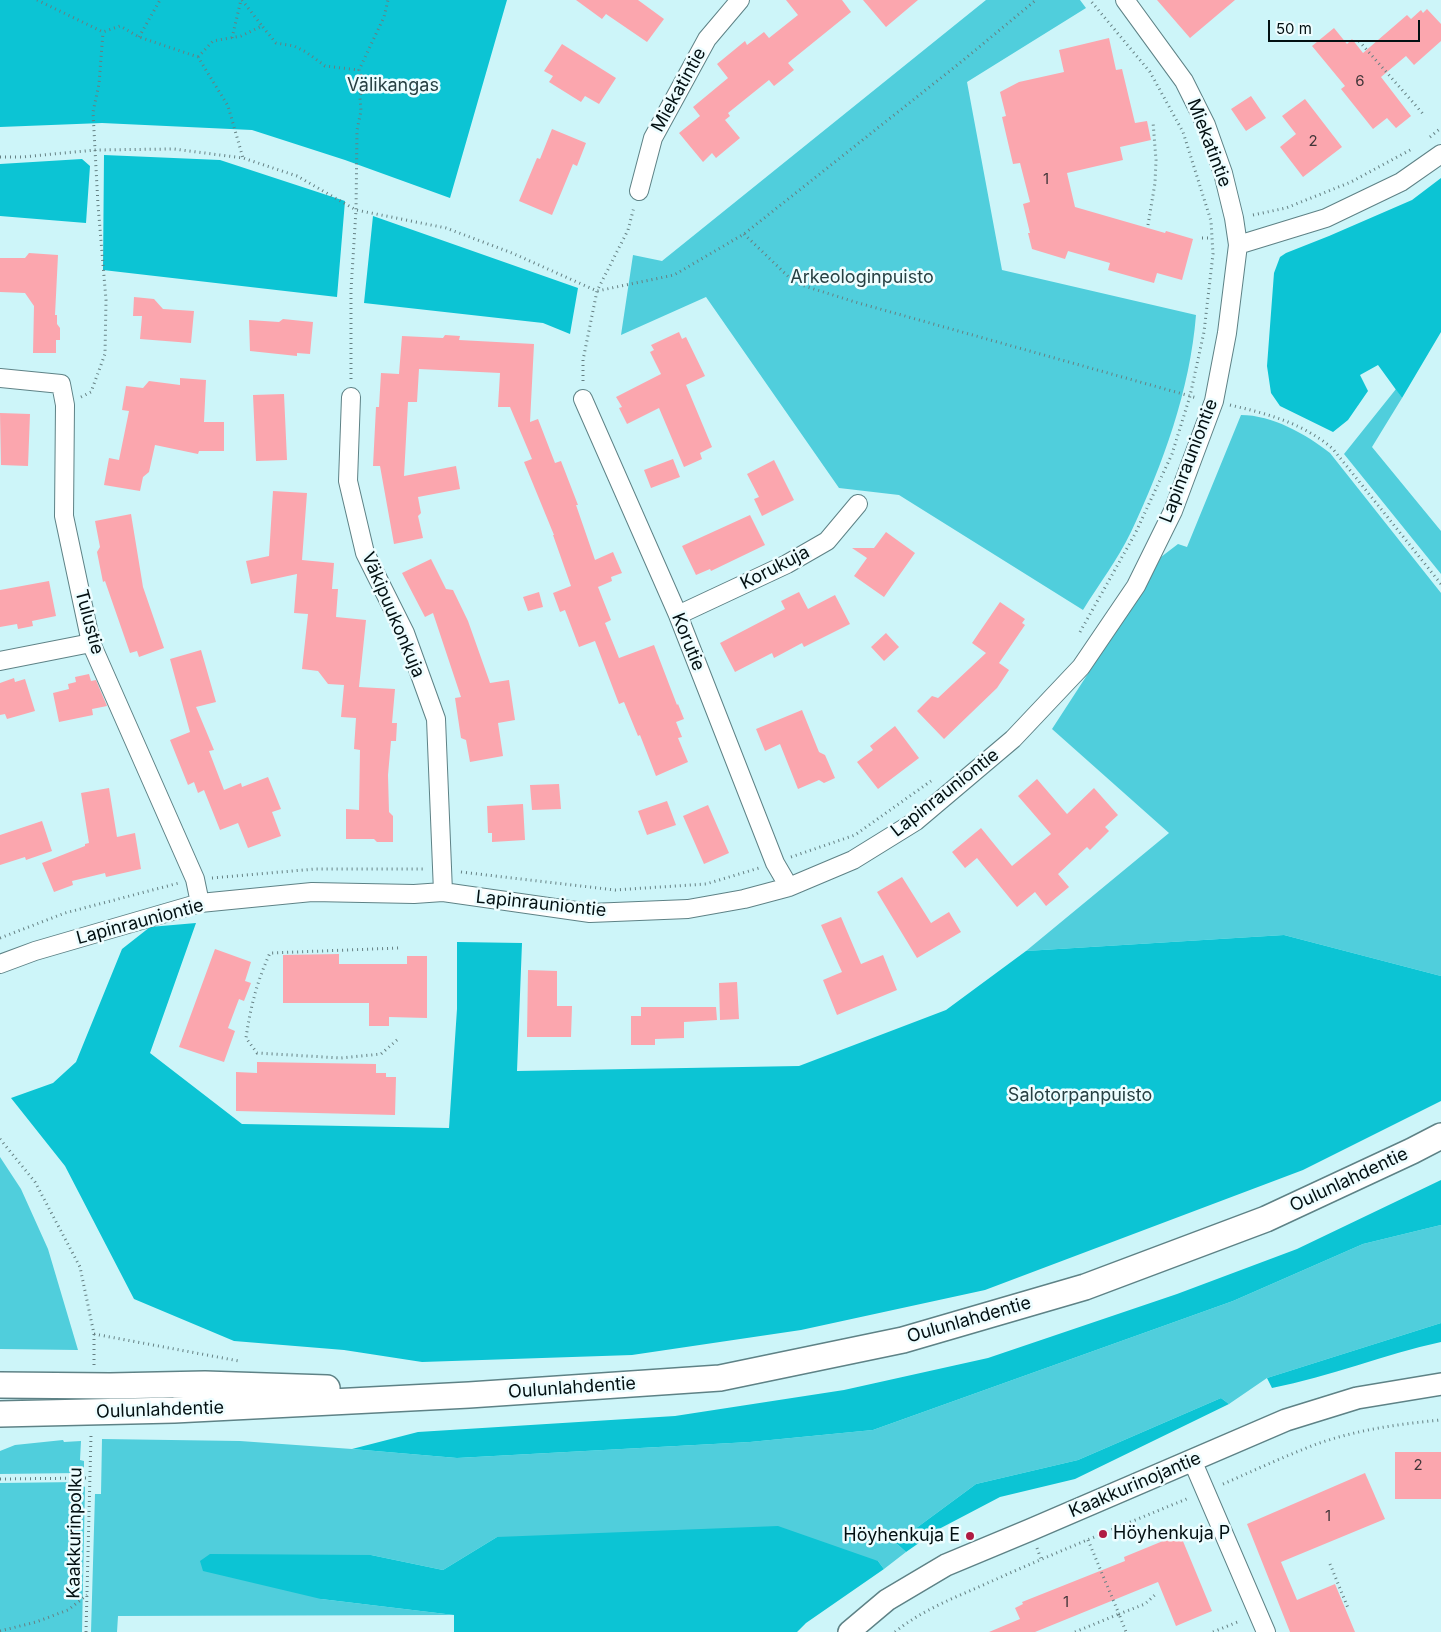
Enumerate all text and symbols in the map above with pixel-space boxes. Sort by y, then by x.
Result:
scale bar [1271,10,1424,42]
text: 50 m [1276,19,1312,38]
street label: Miekatintie [647,44,711,136]
house number: 6 [1355,72,1365,90]
park label: Välikangas [347,75,439,97]
street label: Miekatintie [1182,96,1236,190]
house number: 2 [1308,132,1318,150]
house number: 1 [1043,170,1049,188]
park label: Arkeologinpuisto [790,267,934,289]
street label: Lapinrauniontie [1155,396,1223,526]
street label: Korukuja [737,541,813,595]
street label: Väkipuukonkuja [357,549,429,681]
street label: Tulustie [70,587,108,657]
street label: Korutie [667,610,709,674]
street label: Lapinrauniontie [887,744,1003,842]
street label: Lapinrauniontie [475,886,607,922]
street label: Lapinrauniontie [74,895,206,949]
park label: Salotorpanpuisto [1008,1085,1152,1107]
street label: Oulunlahdentie [1286,1143,1412,1217]
street label: Oulunlahdentie [904,1292,1034,1348]
street label: Oulunlahdentie [507,1373,637,1403]
street label: Oulunlahdentie [96,1397,224,1423]
street label: Kaakkurinojantie [1066,1447,1204,1523]
house number: 2 [1413,1456,1423,1474]
street label: Kaakkurinpolku [63,1467,87,1599]
house number: 1 [1325,1507,1331,1525]
place label: Höyhenkuja P [1113,1523,1230,1545]
place label: Höyhenkuja E [843,1525,960,1547]
marker: Höyhenkuja P [1097,1528,1109,1540]
marker: Höyhenkuja E [964,1530,976,1542]
house number: 1 [1063,1593,1069,1611]

